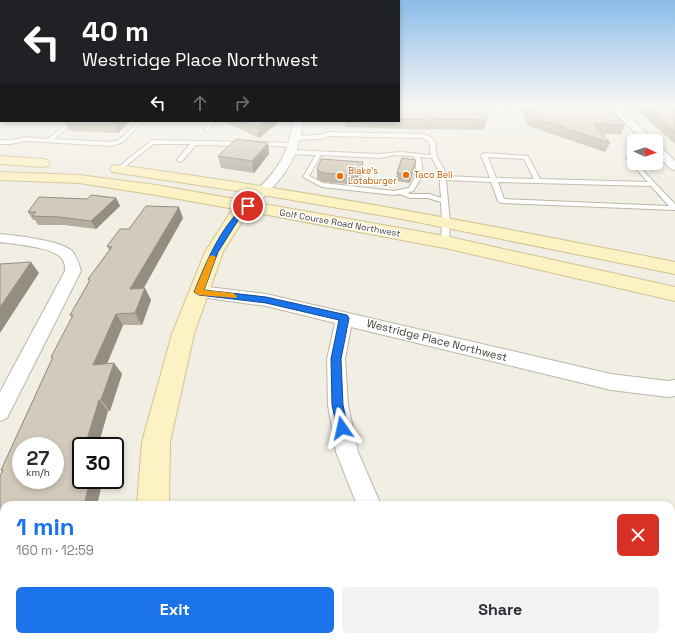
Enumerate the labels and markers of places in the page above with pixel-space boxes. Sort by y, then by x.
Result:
place label: Blake's Lotaburger [348,165,397,187]
place label: Taco Bell [414,169,453,181]
marker: Taco Bell [401,170,411,180]
marker: Blake's Lotaburger [335,171,345,181]
pin [231,189,265,223]

